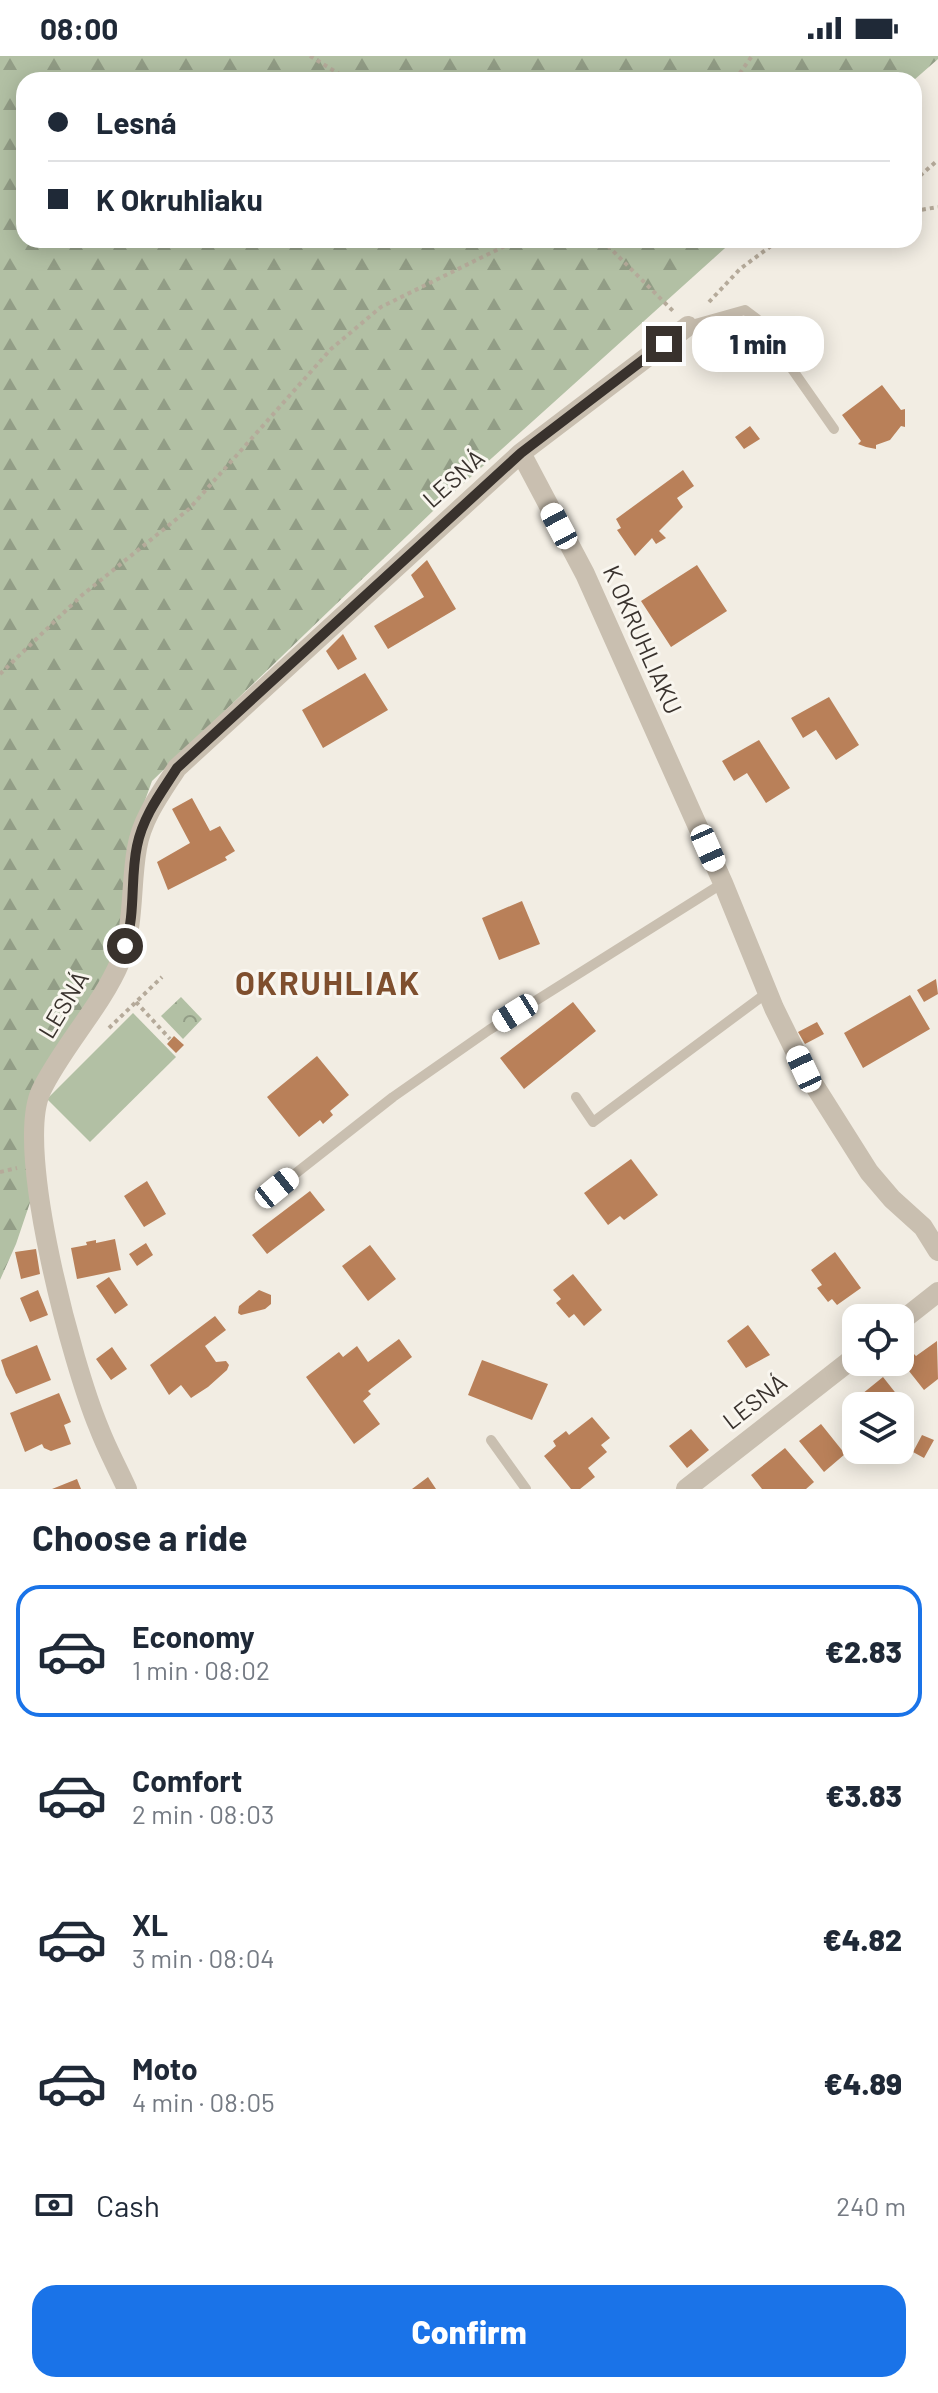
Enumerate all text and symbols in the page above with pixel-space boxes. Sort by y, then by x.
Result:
text: 08:00 [40,10,118,46]
text: Lesná [96,104,177,140]
text: K Okruhliaku [96,181,263,217]
callout: 1 min [692,316,824,372]
route end [646,326,682,362]
text: 1 min [729,328,787,359]
street label: LESNÁ [416,443,490,513]
car [537,499,581,553]
street label: K OKRUHLIAKU [598,561,689,718]
car [687,821,729,875]
route start [107,928,143,964]
district label: OKRUHLIAK [235,963,421,1001]
street label: LESNÁ [31,965,94,1043]
car [488,990,542,1036]
car [783,1042,825,1096]
car [251,1164,303,1212]
map controls [842,1304,914,1464]
button: locate [842,1304,914,1376]
street label: LESNÁ [716,1367,792,1435]
button: layers [842,1392,914,1464]
text: Choose a ride [32,1515,248,1558]
icon: car [36,1615,108,1687]
text: Economy [132,1618,255,1654]
text: €2.83 [825,1633,902,1669]
text: 1 min · 08:02 [132,1654,270,1685]
icon: car [36,1759,108,1831]
text: Comfort [132,1762,242,1798]
text: €3.83 [826,1777,902,1813]
text: 2 min · 08:03 [132,1798,274,1829]
icon: car [36,1903,108,1975]
text: XL [132,1906,168,1942]
text: €4.82 [823,1921,902,1957]
text: 3 min · 08:04 [132,1942,275,1973]
icon: car [36,2047,108,2119]
text: Moto [132,2050,198,2086]
text: €4.89 [824,2065,902,2101]
text: 4 min · 08:05 [132,2086,275,2117]
icon: cash [32,2183,76,2227]
text: Cash [96,2187,160,2223]
text: 240 m [836,2190,906,2221]
button: Confirm [32,2285,906,2377]

